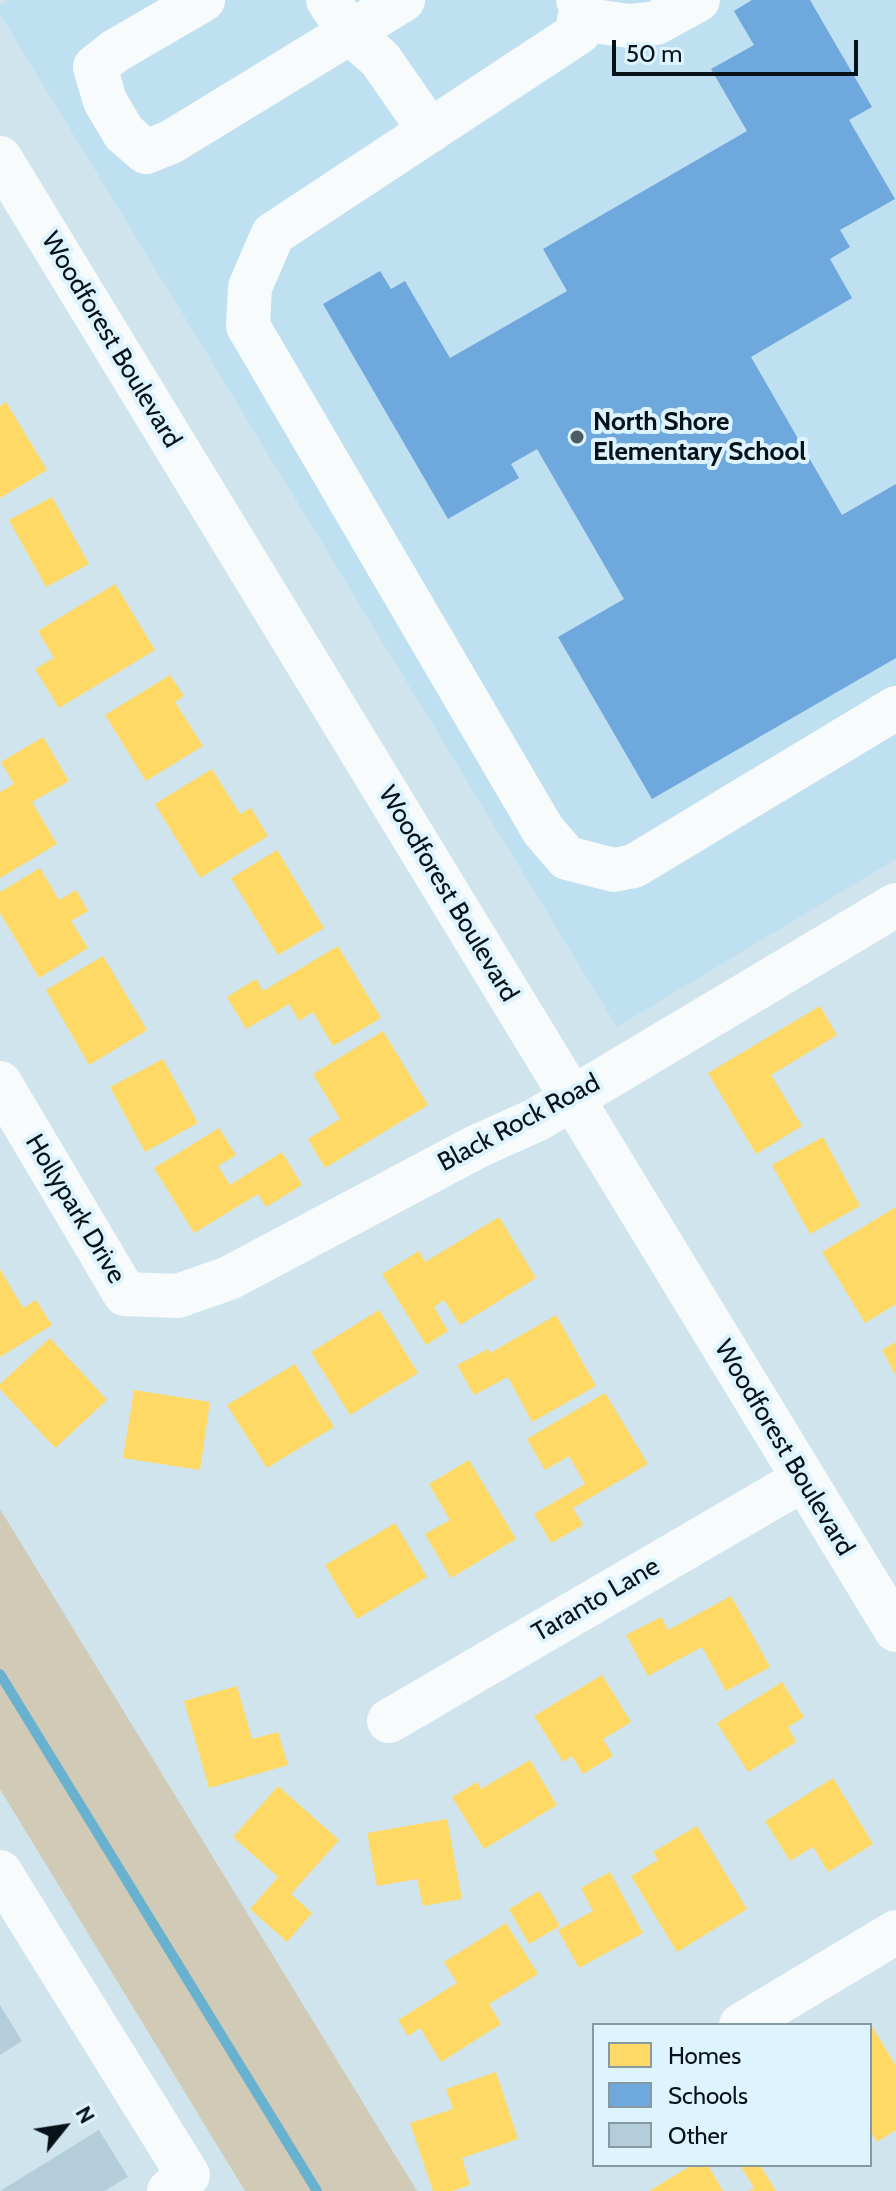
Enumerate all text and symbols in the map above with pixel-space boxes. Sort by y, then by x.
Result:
scale bar [616,24,862,74]
text: 50 m [626,39,682,68]
street label: Woodforest Boulevard [34,227,188,453]
place label: North Shore Elementary School [593,406,806,468]
marker: North Shore Elementary School [568,428,586,446]
street label: Woodforest Boulevard [371,781,525,1007]
street label: Black Rock Road [433,1067,605,1179]
street label: Hollypark Drive [18,1129,132,1289]
street label: Woodforest Boulevard [707,1335,861,1561]
street label: Taranto Lane [527,1551,665,1649]
legend [592,2023,872,2167]
text: Homes [668,2041,741,2070]
text: Schools [668,2081,748,2110]
north arrow [24,2087,104,2167]
text: N [70,2101,101,2128]
text: Other [668,2121,727,2150]

